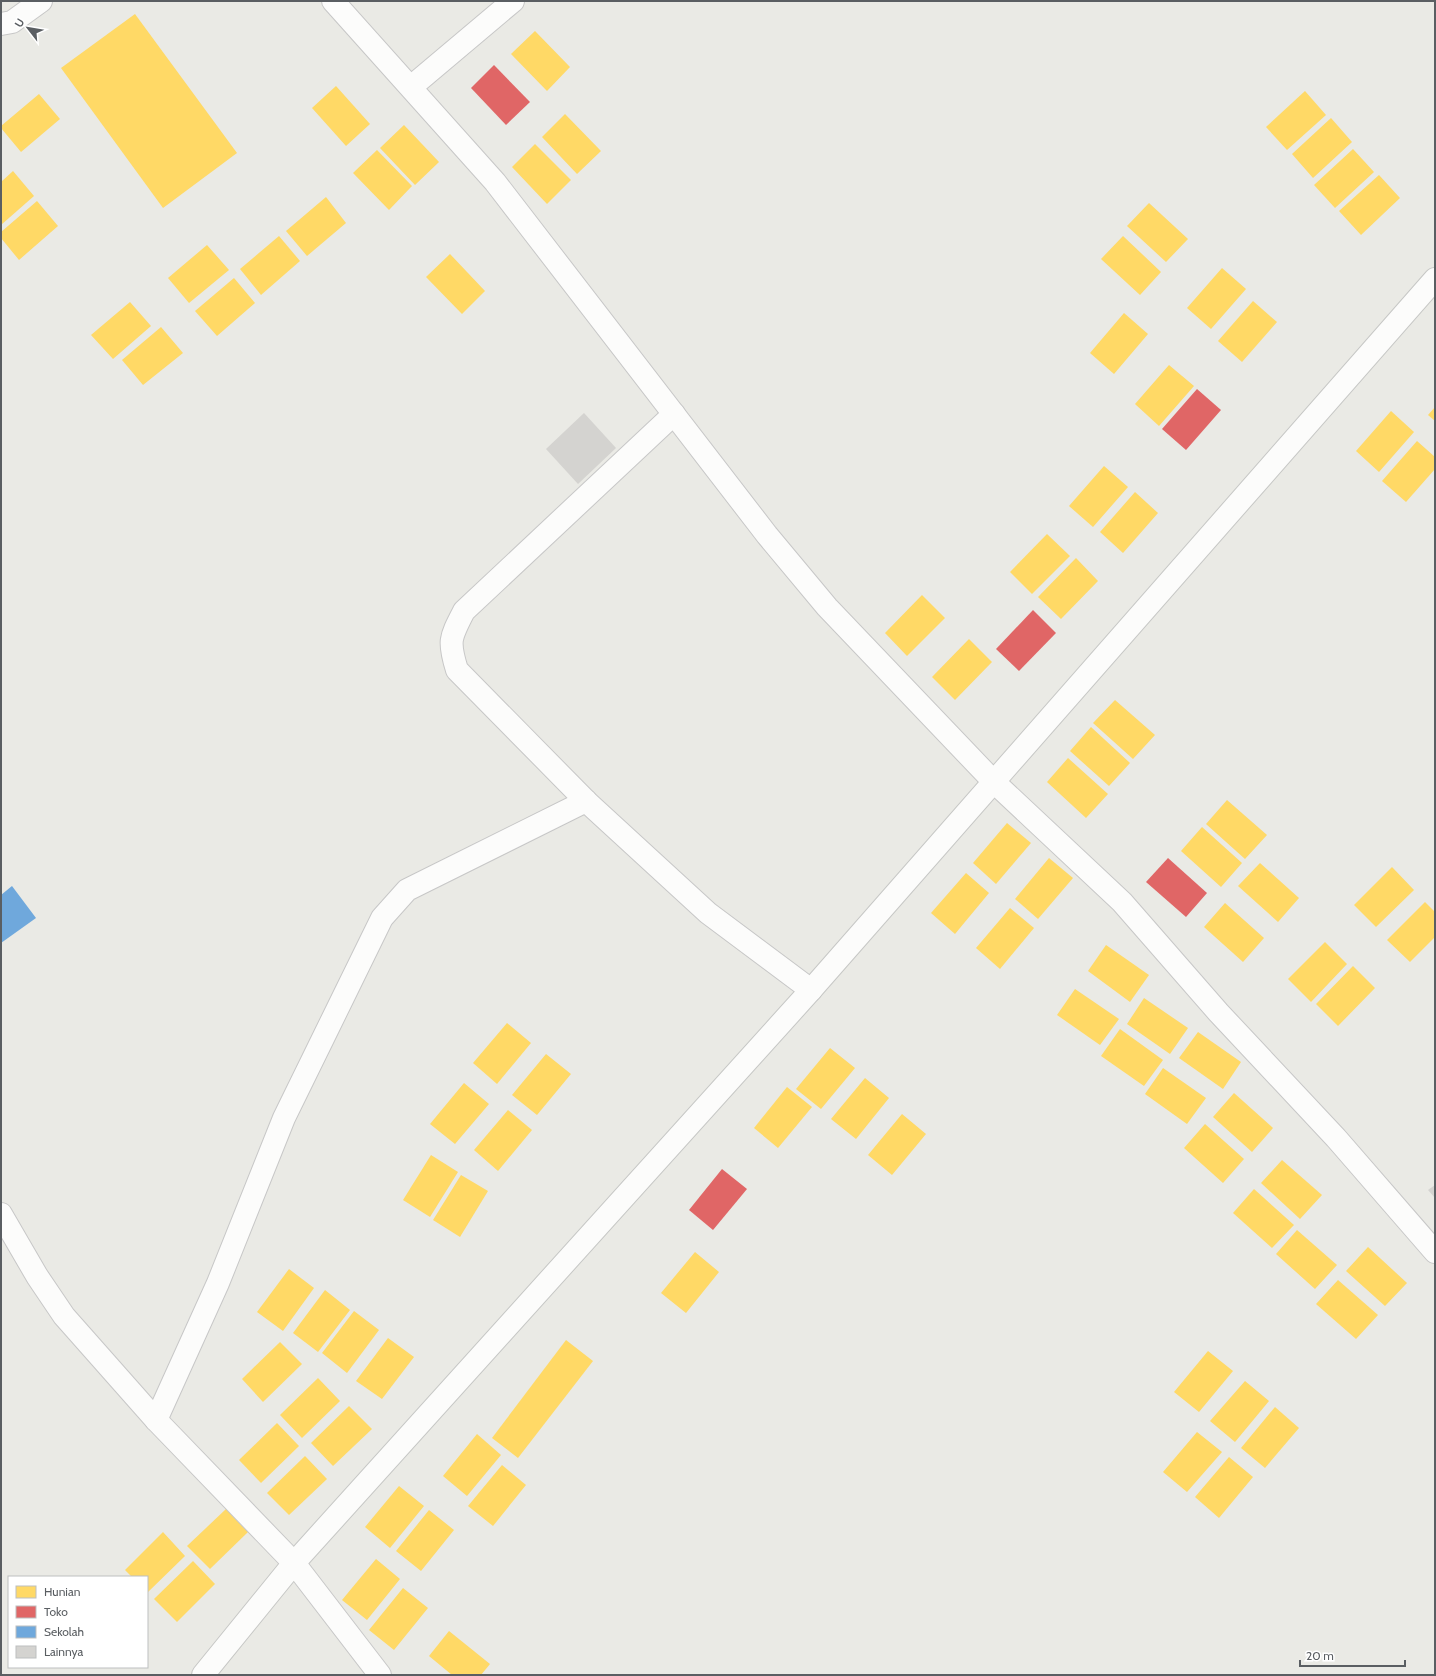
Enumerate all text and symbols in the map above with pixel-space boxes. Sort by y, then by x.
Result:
north arrow [8,8,48,48]
text: U [11,16,28,30]
legend [8,1576,148,1668]
text: Hunian [44,1584,81,1599]
text: Toko [44,1604,68,1619]
text: Sekolah [44,1624,84,1639]
scale bar [1300,1642,1405,1668]
text: Lainnya [44,1644,84,1659]
text: 20 m [1306,1648,1334,1663]

